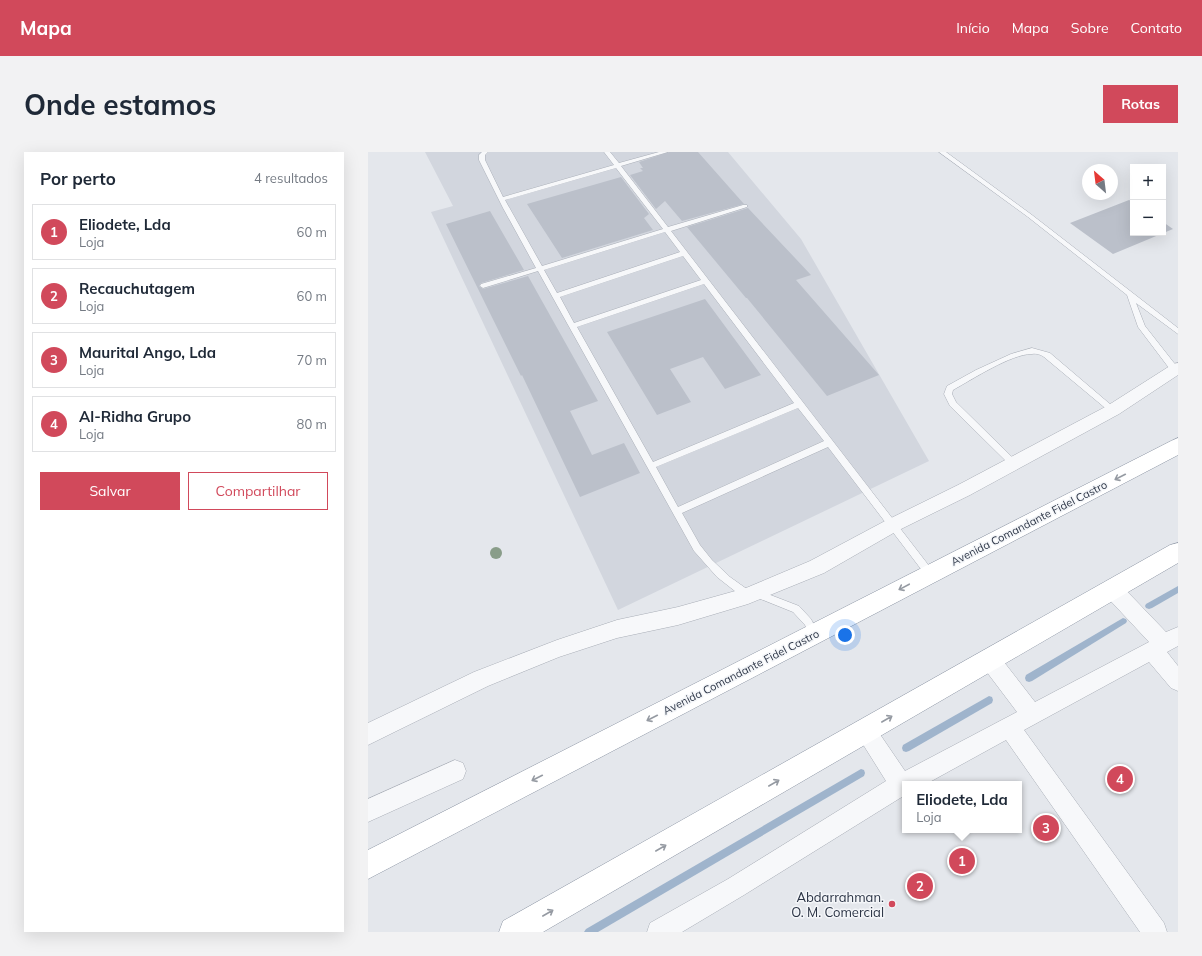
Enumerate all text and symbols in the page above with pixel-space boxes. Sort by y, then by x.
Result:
text: Mapa [20,16,72,40]
text: Início [956,19,990,37]
text: Mapa [1012,19,1049,37]
text: Sobre [1071,19,1109,37]
text: Contato [1131,19,1182,37]
button: Rotas [1103,85,1178,123]
text: Onde estamos [24,87,216,122]
north arrow [1082,164,1118,200]
map controls [1130,164,1166,236]
button: + [1130,164,1166,200]
text: Por perto [40,168,116,189]
text: 4 resultados [254,170,328,186]
button: − [1130,200,1166,236]
text: Eliodete, Lda [79,215,171,234]
text: 1 [50,224,58,240]
text: 60 m [297,224,327,240]
text: Loja [79,234,104,250]
text: Recauchutagem [79,279,195,298]
text: 2 [50,288,58,304]
text: 60 m [297,288,327,304]
text: Loja [79,298,104,314]
text: Maurital Ango, Lda [79,343,216,362]
text: 3 [50,352,58,368]
text: 70 m [297,352,327,368]
text: Loja [79,362,104,378]
text: Al-Ridha Grupo [79,407,191,426]
text: 4 [50,416,58,432]
text: 80 m [297,416,327,432]
text: Loja [79,426,104,442]
button: Salvar [40,472,180,510]
button: Compartilhar [188,472,328,510]
one-way arrow [1114,474,1126,481]
street label: Avenida Comandante Fidel Castro [949,477,1109,569]
one-way arrow [899,584,911,592]
your location [835,625,855,645]
street label: Avenida Comandante Fidel Castro [661,626,821,718]
one-way arrow [647,715,659,723]
one-way arrow [880,715,892,722]
pin: 4 [1107,764,1133,794]
one-way arrow [531,775,543,782]
one-way arrow [768,779,780,787]
popup [902,781,1022,833]
text: Eliodete, Lda [916,790,1008,809]
text: Loja [916,809,941,825]
pin: 3 [1033,813,1059,843]
one-way arrow [655,844,667,852]
pin: 1 [949,846,975,876]
pin: 2 [907,871,933,901]
place label: Abdarrahman. O. M. Comercial [791,889,884,920]
marker: Abdarrahman. O. M. Comercial [887,899,897,909]
one-way arrow [542,908,554,916]

